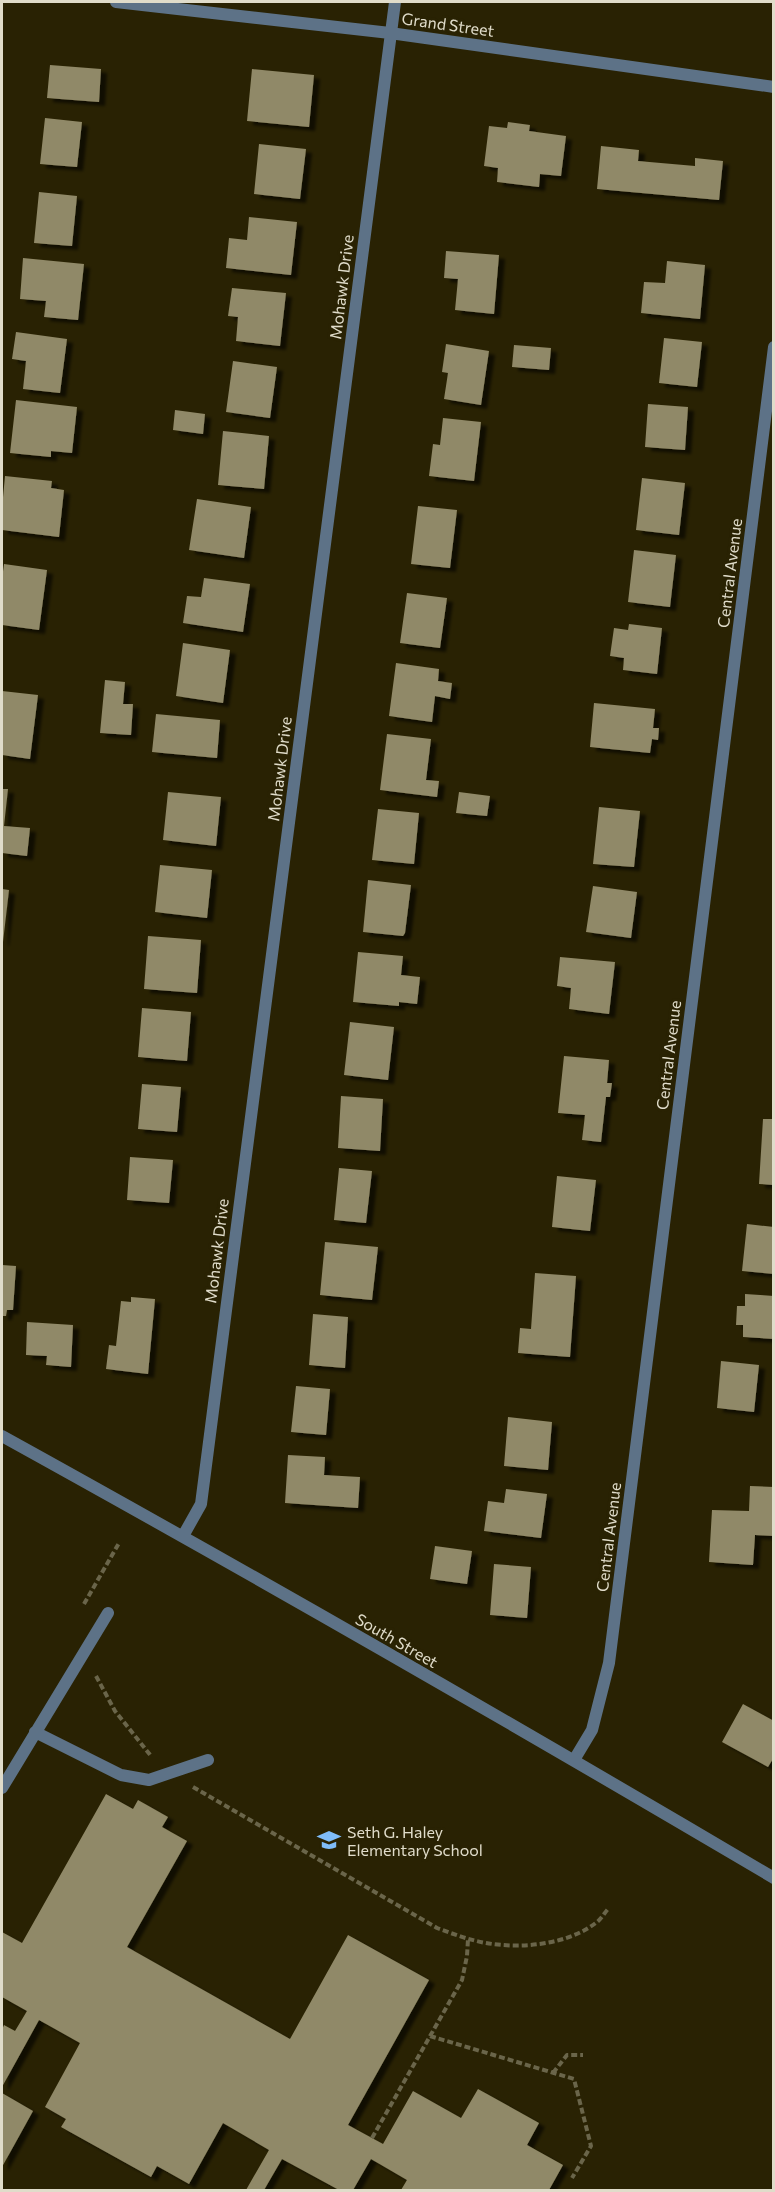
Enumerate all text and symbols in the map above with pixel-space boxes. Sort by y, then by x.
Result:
street label: Grand Street [401,8,496,40]
street label: Mohawk Drive [325,234,357,340]
street label: Central Avenue [713,517,745,629]
street label: Mohawk Drive [263,716,295,822]
street label: Central Avenue [652,999,684,1111]
street label: Mohawk Drive [200,1198,232,1304]
street label: Central Avenue [592,1481,624,1593]
street label: South Street [352,1609,442,1671]
place label: Seth G. Haley Elementary School [347,1822,483,1859]
school or university icon: Seth G. Haley Elementary School [316,1827,342,1853]

